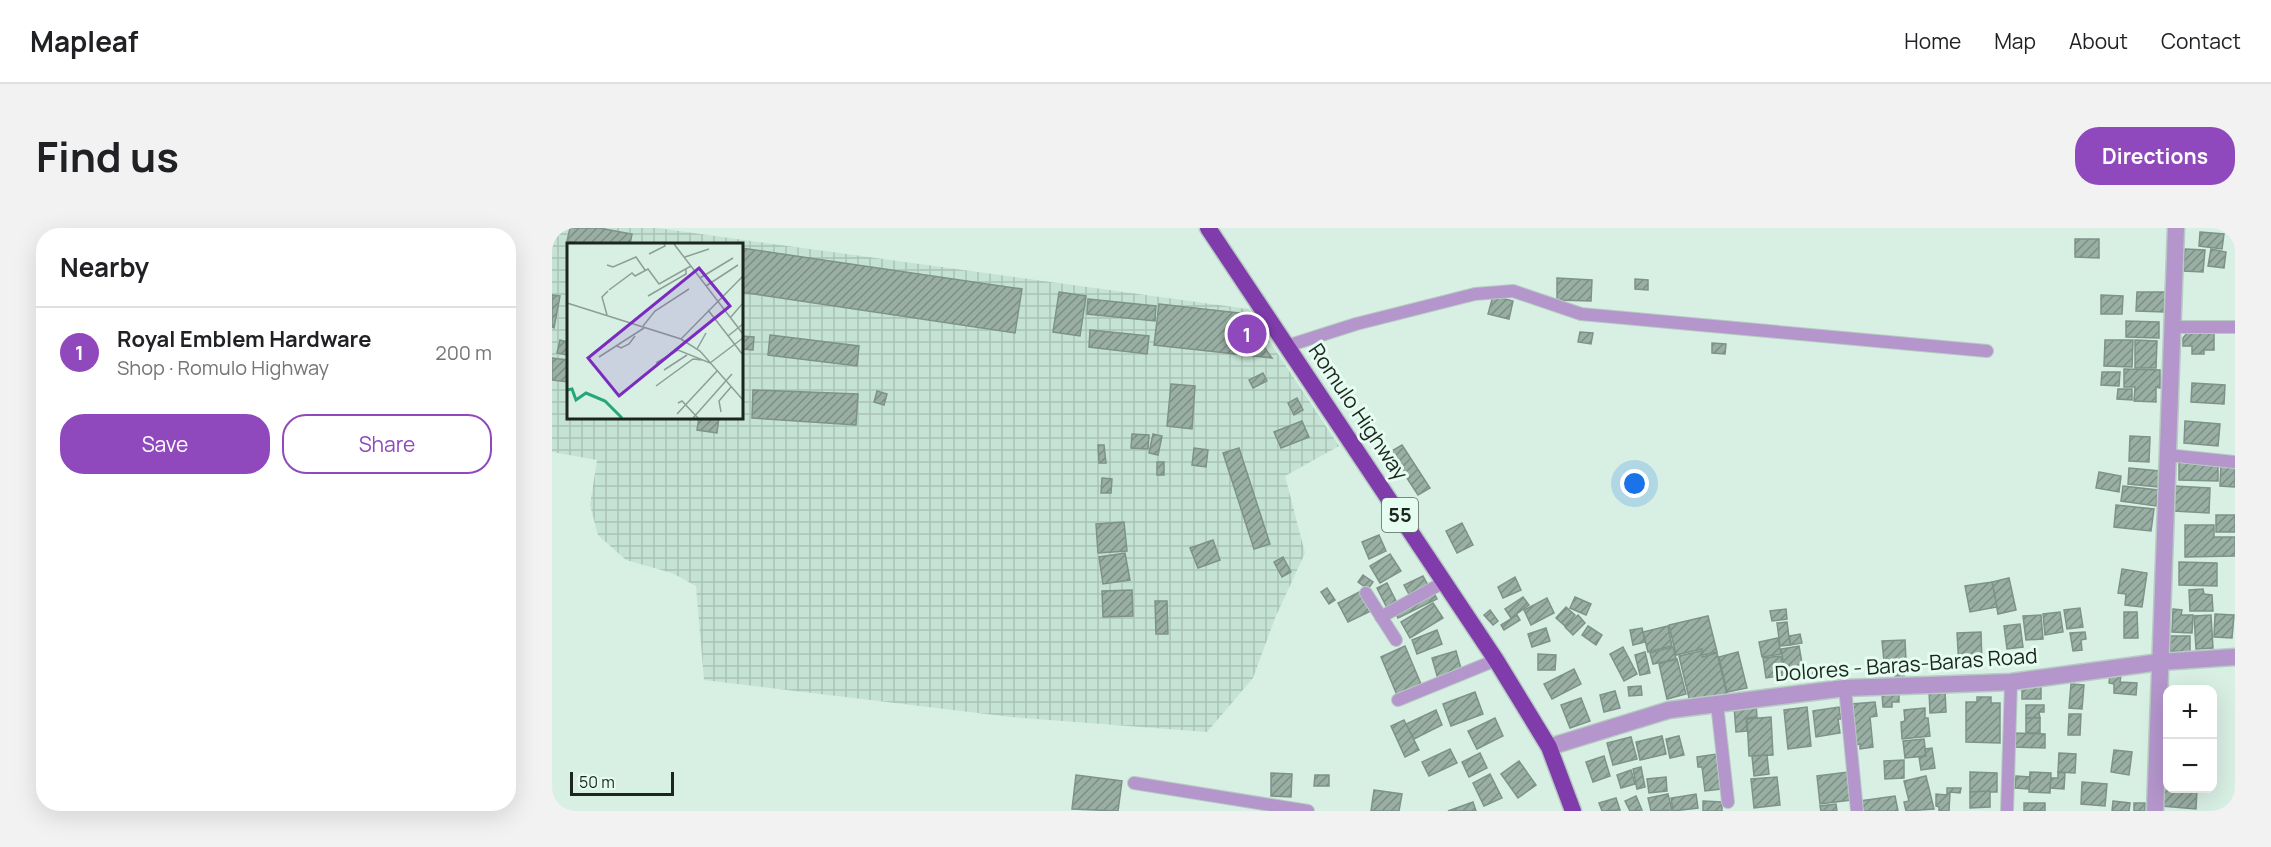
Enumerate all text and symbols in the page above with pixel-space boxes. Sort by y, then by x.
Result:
text: Mapleaf [30,22,138,60]
text: Home [1904,27,1961,55]
text: Map [1994,27,2036,55]
text: About [2069,27,2128,55]
text: Contact [2161,27,2241,55]
text: Find us [36,127,179,185]
button: Directions [2075,127,2235,185]
inset map [567,243,742,418]
text: Nearby [60,249,149,285]
pin: 1 [1228,312,1266,356]
text: Royal Emblem Hardware [117,324,371,354]
street label: Romulo Highway [1303,338,1415,485]
text: 1 [75,339,84,366]
text: 200 m [435,339,492,366]
text: Shop · Romulo Highway [117,354,329,381]
button: Save [60,414,270,474]
button: Share [282,414,492,474]
your location [1620,469,1649,498]
road number: 55 [1382,498,1418,532]
street label: Dolores - Baras-Baras Road [1774,641,2038,687]
map controls [2163,685,2217,793]
button: + [2163,685,2217,739]
button: − [2163,739,2217,793]
scale bar [570,769,674,796]
text: 50 m [579,771,615,793]

